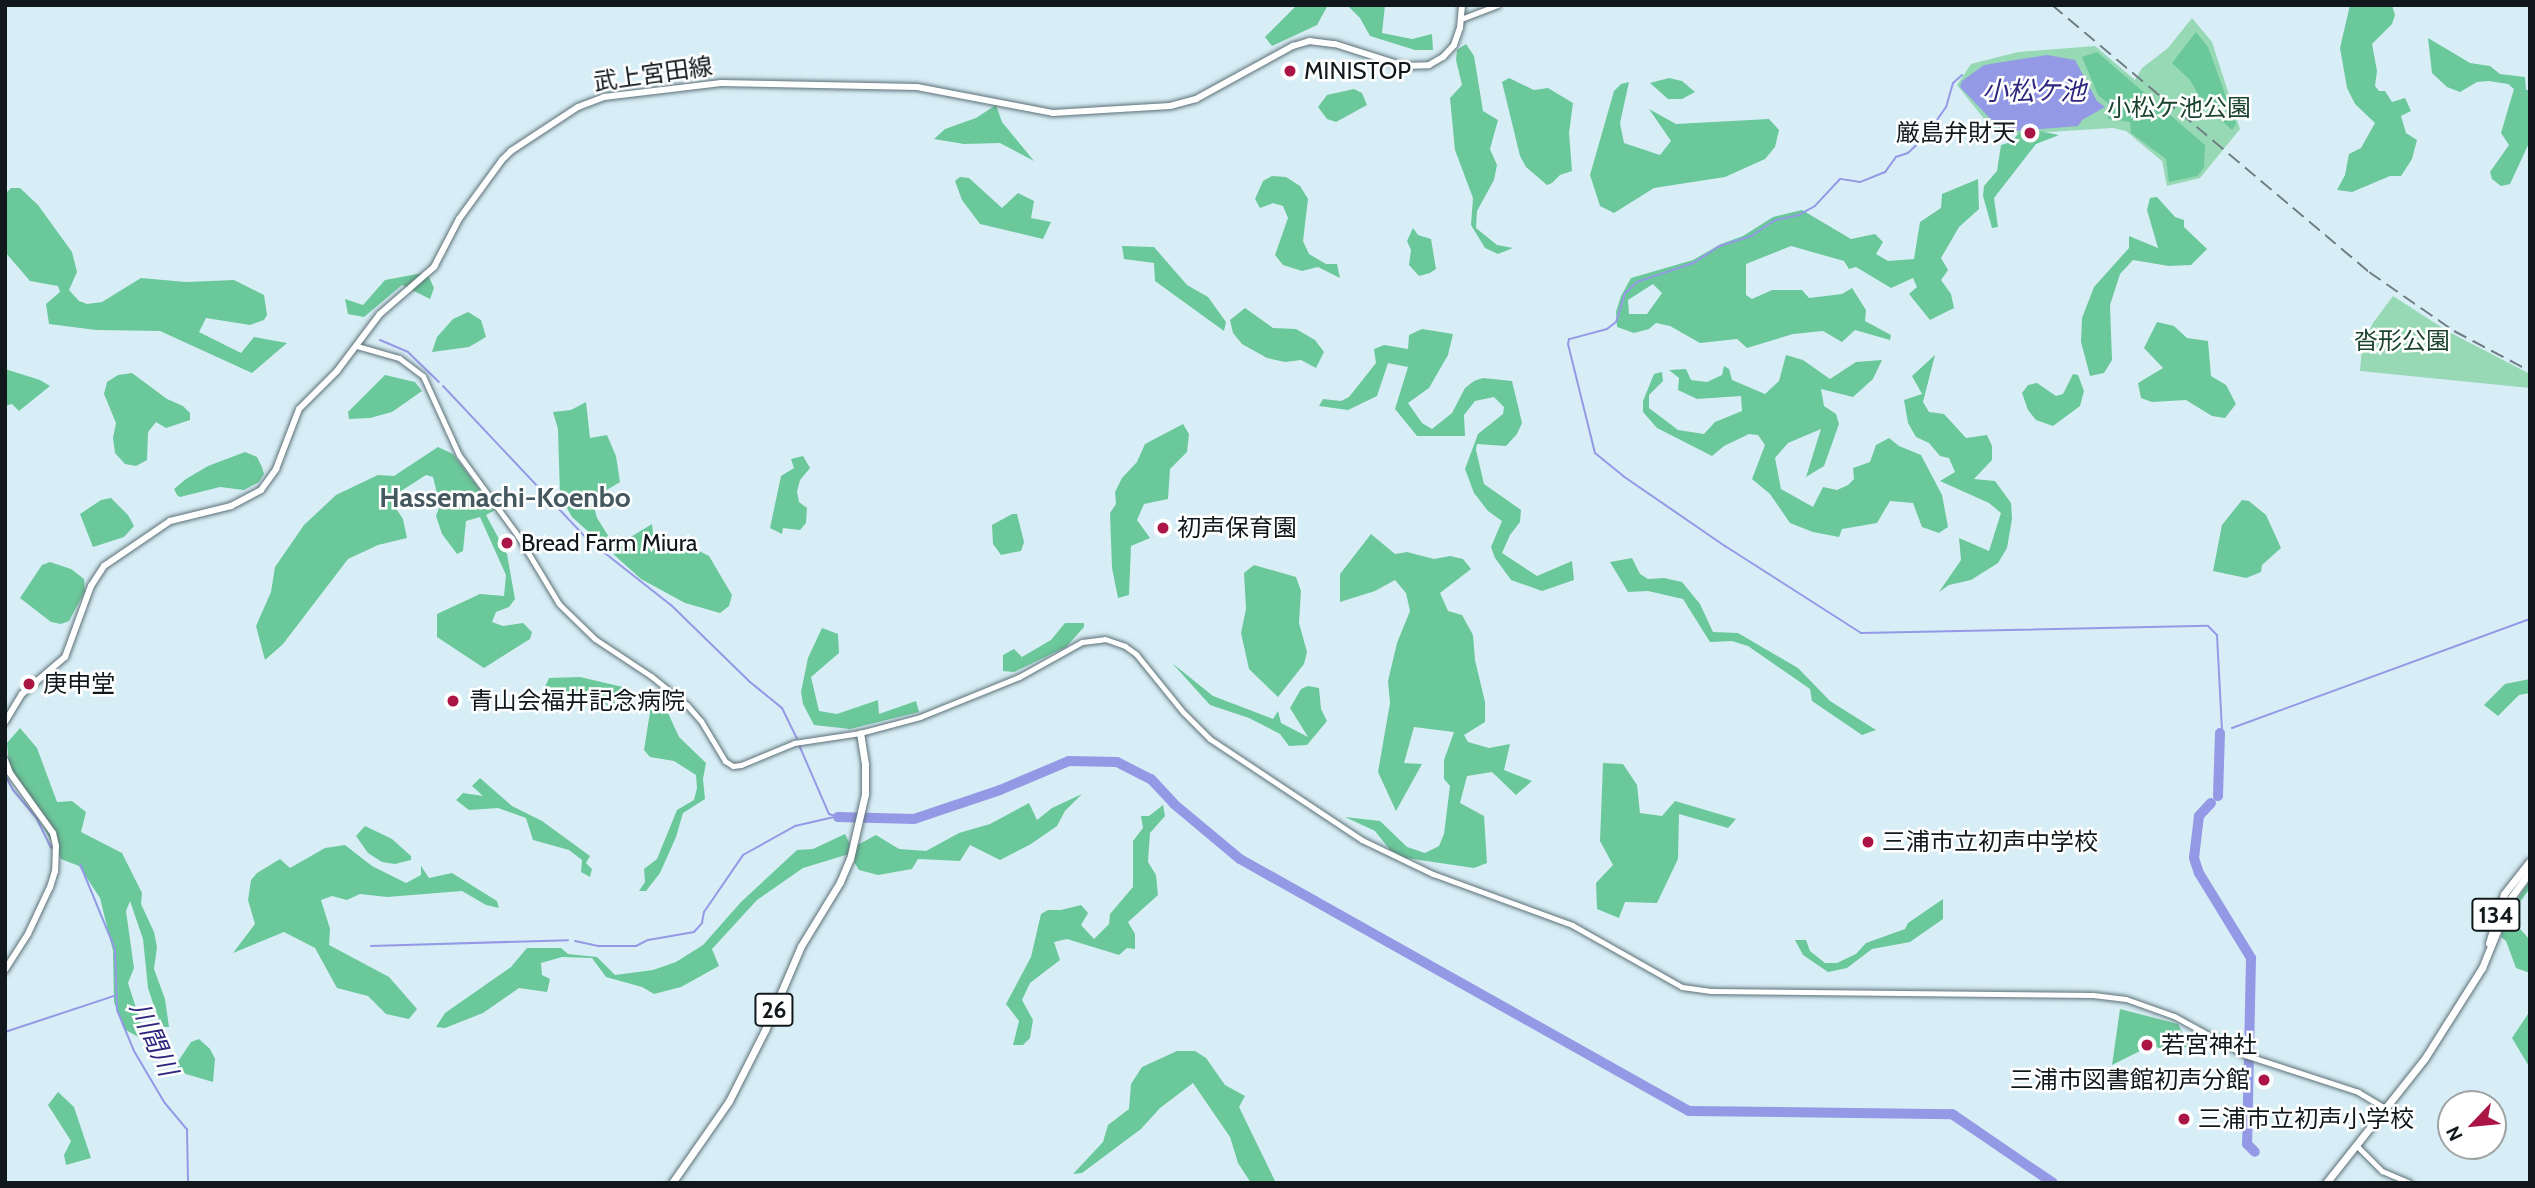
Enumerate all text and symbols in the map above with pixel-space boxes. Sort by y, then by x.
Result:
street label: 武上宮田線 [592,51,714,97]
place label: MINISTOP [1304,57,1411,85]
marker: MINISTOP [1282,63,1298,79]
water label: 小松ケ池 [1982,76,2086,108]
park label: 小松ケ池公園 [2107,94,2251,122]
place label: 厳島弁財天 [1896,119,2016,147]
marker: 厳島弁財天 [2022,125,2038,141]
park label: 沓形公園 [2354,327,2450,355]
district label: Hassemachi-Koenbo [379,480,631,514]
place label: 初声保育園 [1177,514,1297,542]
marker: 初声保育園 [1155,520,1171,536]
place label: Bread Farm Miura [521,529,698,557]
marker: Bread Farm Miura [499,535,515,551]
place label: 庚申堂 [43,670,115,698]
marker: 庚申堂 [21,676,37,692]
place label: 青山会福井記念病院 [469,687,685,715]
marker: 青山会福井記念病院 [443,691,463,711]
place label: 三浦市立初声中学校 [1882,828,2098,856]
marker: 三浦市立初声中学校 [1860,834,1876,850]
road number: 134 [2470,896,2522,934]
road number: 26 [753,990,795,1030]
water label: 川間川 [123,997,183,1081]
place label: 若宮神社 [2161,1031,2257,1059]
marker: 若宮神社 [2139,1037,2155,1053]
place label: 三浦市図書館初声分館 [2010,1066,2250,1094]
marker: 三浦市図書館初声分館 [2256,1072,2272,1088]
north arrow [2437,1090,2507,1160]
place label: 三浦市立初声小学校 [2198,1105,2414,1133]
marker: 三浦市立初声小学校 [2176,1111,2192,1127]
text: N [2441,1122,2468,1145]

